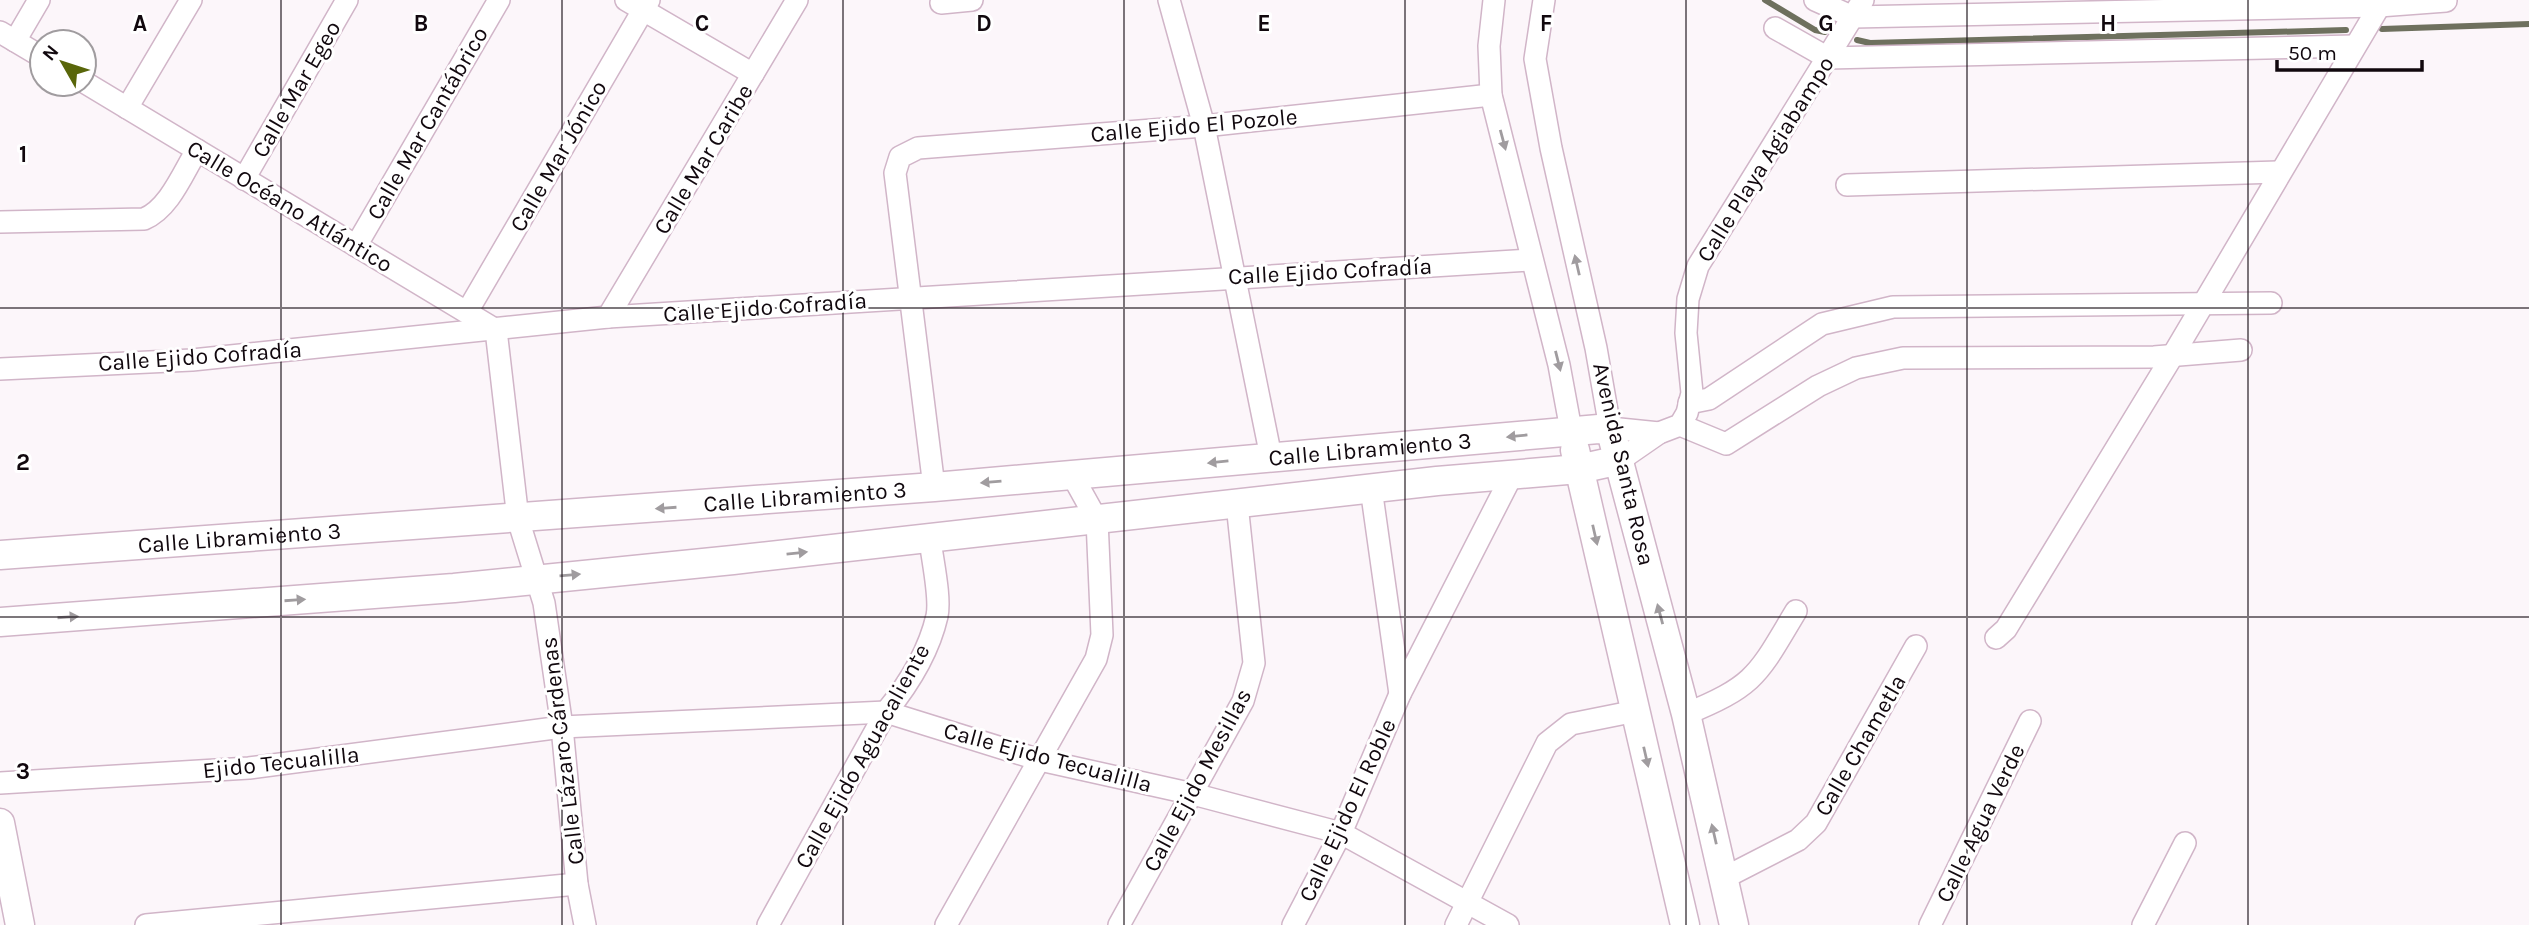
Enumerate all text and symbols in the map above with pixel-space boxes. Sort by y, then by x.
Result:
text: A [133,10,147,37]
text: B [414,10,428,37]
text: C [695,10,709,37]
text: D [976,10,992,37]
text: E [1257,10,1271,37]
text: F [1540,10,1552,37]
text: G [1818,10,1834,37]
text: H [2100,10,2116,37]
street label: Calle Mar Egeo [246,16,346,162]
street label: Calle Mar Cantábrico [361,22,494,224]
north arrow [28,28,98,98]
scale bar [2277,28,2422,72]
text: N [38,41,63,65]
text: 50 m [2288,41,2337,65]
street label: Calle Playa Agiabampo [1691,52,1840,267]
street label: Calle Mar Jónico [504,76,613,237]
street label: Calle Mar Caribe [648,79,759,239]
street label: Calle Ejido El Pozole [1090,103,1299,148]
one-way arrow [1498,129,1509,151]
street label: Calle Océano Atlántico [182,134,397,278]
text: 1 [19,141,27,168]
street label: Calle Ejido Cofradía [1227,253,1433,290]
one-way arrow [1572,254,1583,276]
street label: Calle Ejido Cofradía [662,287,868,328]
street label: Calle Ejido Cofradía [97,336,303,377]
one-way arrow [1553,350,1564,372]
street label: Avenida Santa Rosa [1587,360,1660,568]
street label: Calle Libramiento 3 [1267,427,1473,472]
one-way arrow [1506,430,1528,441]
text: 2 [16,449,30,476]
one-way arrow [1206,457,1228,468]
street label: Calle Libramiento 3 [702,476,907,518]
one-way arrow [980,477,1002,488]
one-way arrow [655,502,677,513]
street label: Calle Libramiento 3 [137,517,342,559]
one-way arrow [1589,524,1600,546]
one-way arrow [786,548,808,559]
one-way arrow [559,569,581,580]
one-way arrow [284,594,306,605]
one-way arrow [1654,602,1665,624]
one-way arrow [57,611,79,622]
street label: Calle Lázaro Cárdenas [535,635,590,866]
street label: Calle Ejido Aguacaliente [789,639,935,873]
street label: Calle Chametla [1809,670,1912,821]
street label: Calle Ejido Mesillas [1138,684,1257,876]
street label: Calle Ejido El Roble [1293,714,1402,906]
street label: Calle Ejido Tecualilla [941,717,1155,798]
street label: Calle Agua Verde [1930,740,2030,907]
street label: Ejido Tecualilla [201,741,361,784]
one-way arrow [1641,746,1652,768]
text: 3 [16,758,30,785]
one-way arrow [1709,823,1720,845]

